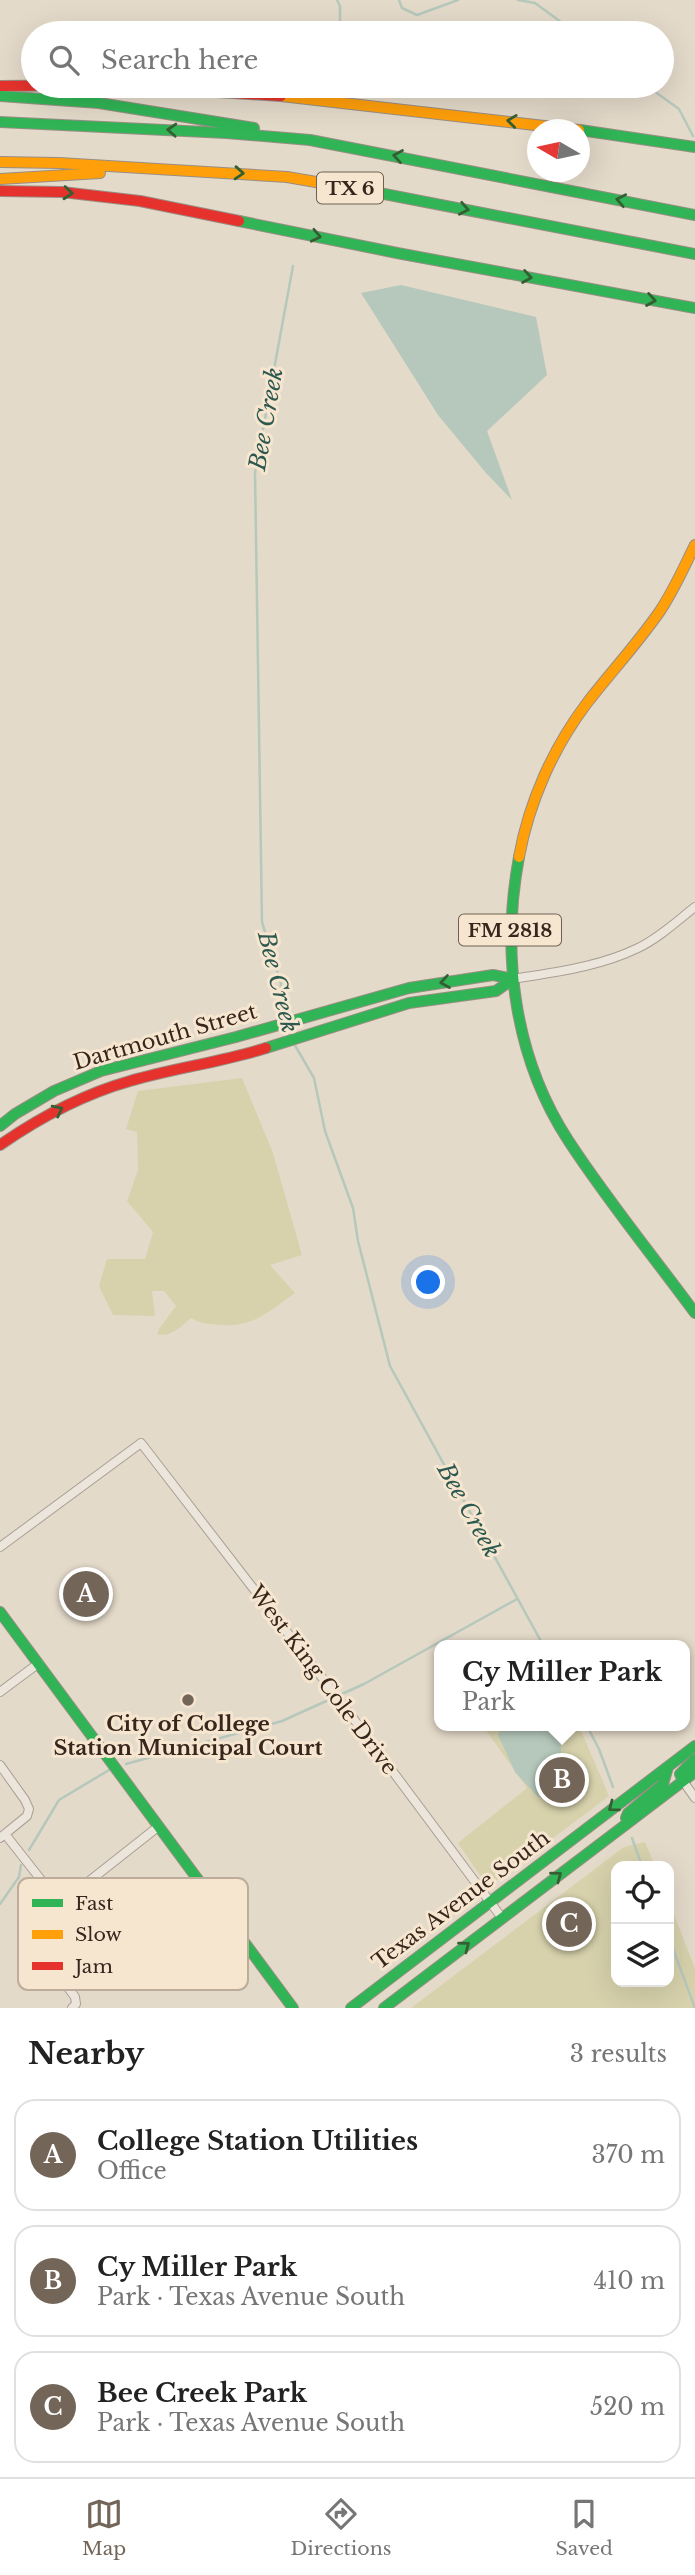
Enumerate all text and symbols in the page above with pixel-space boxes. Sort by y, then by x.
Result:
search box [21,21,674,98]
icon: search [45,41,83,79]
text: Search here [101,44,258,76]
one-way arrow [506,113,517,128]
north arrow [527,119,590,182]
one-way arrow [166,123,177,138]
one-way arrow [392,149,404,164]
one-way arrow [234,165,245,180]
road number: TX 6 [317,172,383,204]
one-way arrow [63,185,74,200]
one-way arrow [615,193,627,208]
one-way arrow [458,200,470,215]
one-way arrow [310,227,322,242]
one-way arrow [521,269,533,284]
one-way arrow [645,292,657,307]
water label: Bee Creek [243,365,289,474]
road number: FM 2818 [459,914,561,946]
water label: Bee Creek [252,927,304,1036]
one-way arrow [440,974,451,989]
street label: Dartmouth Street [70,998,260,1076]
one-way arrow [51,1104,64,1118]
your location [411,1265,445,1299]
water label: Bee Creek [431,1457,506,1562]
pin: A [63,1568,109,1620]
street label: West King Cole Drive [243,1579,403,1780]
popup [434,1640,690,1731]
text: Cy Miller Park [462,1656,662,1688]
text: Park [462,1688,515,1716]
marker: City of College Station Municipal Court [180,1692,196,1708]
place label: City of College Station Municipal Court [53,1711,323,1761]
pin: B [539,1754,585,1806]
one-way arrow [609,1799,621,1811]
street label: Texas Avenue South [367,1825,555,1975]
map controls [611,1861,674,1987]
button: locate [611,1861,674,1924]
one-way arrow [549,1872,562,1885]
legend [18,1878,248,1990]
text: Fast [75,1892,114,1915]
pin: C [546,1898,592,1950]
text: Slow [75,1923,122,1946]
button: layers [611,1924,674,1987]
one-way arrow [457,1942,470,1955]
text: Jam [72,1955,113,1978]
text: Nearby [28,2035,144,2072]
text: 3 results [570,2040,667,2068]
text: College Station Utilities [97,2125,418,2157]
text: A [44,2141,62,2169]
text: 370 m [592,2141,665,2169]
text: Office [97,2157,167,2185]
text: Cy Miller Park [97,2251,297,2283]
text: B [44,2267,62,2295]
text: 410 m [594,2267,665,2295]
text: Park · Texas Avenue South [97,2283,405,2311]
text: Bee Creek Park [97,2377,307,2409]
text: C [44,2393,62,2421]
text: 520 m [590,2393,665,2421]
text: Park · Texas Avenue South [97,2409,405,2437]
tab: Map [82,2495,126,2560]
tab: Directions [290,2495,391,2560]
tab: Saved [556,2495,613,2560]

